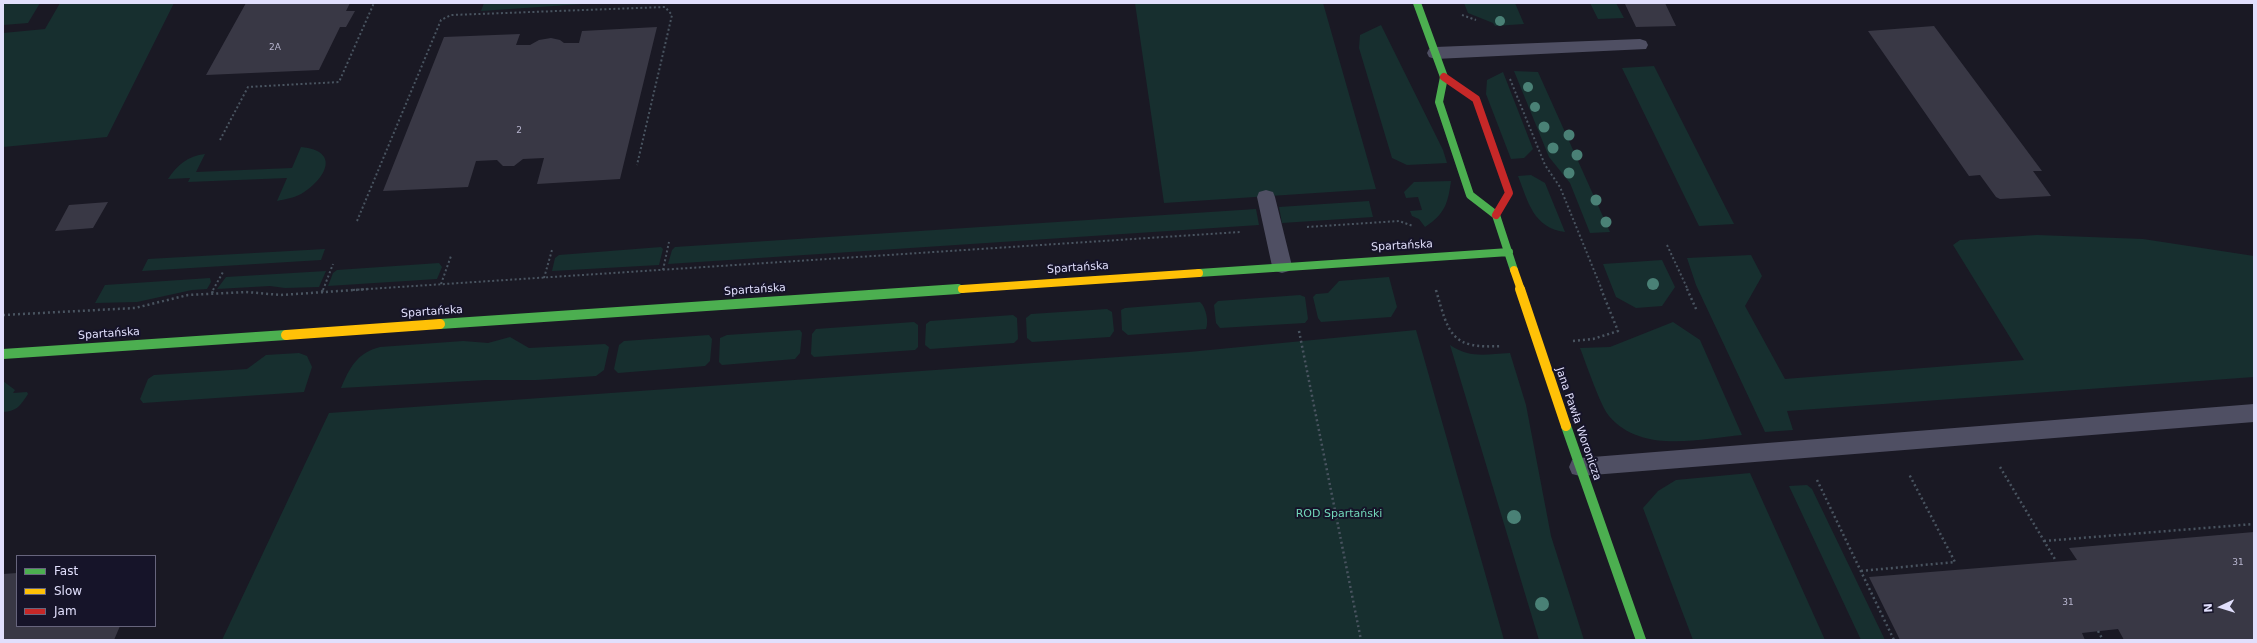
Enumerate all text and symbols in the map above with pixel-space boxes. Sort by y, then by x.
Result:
house number: 2A [269,43,281,53]
house number: 2 [516,126,522,136]
street label: Spartańska [1371,238,1433,254]
street label: Spartańska [1047,259,1109,277]
street label: Spartańska [724,281,786,299]
street label: Spartańska [401,303,463,321]
street label: Spartańska [78,325,140,343]
street label: Jana Pawła Woronicza [1552,366,1604,482]
park label: ROD Spartański [1296,507,1382,521]
legend [16,555,156,627]
house number: 31 [2232,558,2244,568]
text: Fast [54,564,78,578]
text: Slow [54,584,82,598]
north arrow [2201,587,2241,627]
house number: 31 [2062,598,2074,608]
text: N [2202,603,2215,613]
text: Jam [54,604,77,618]

